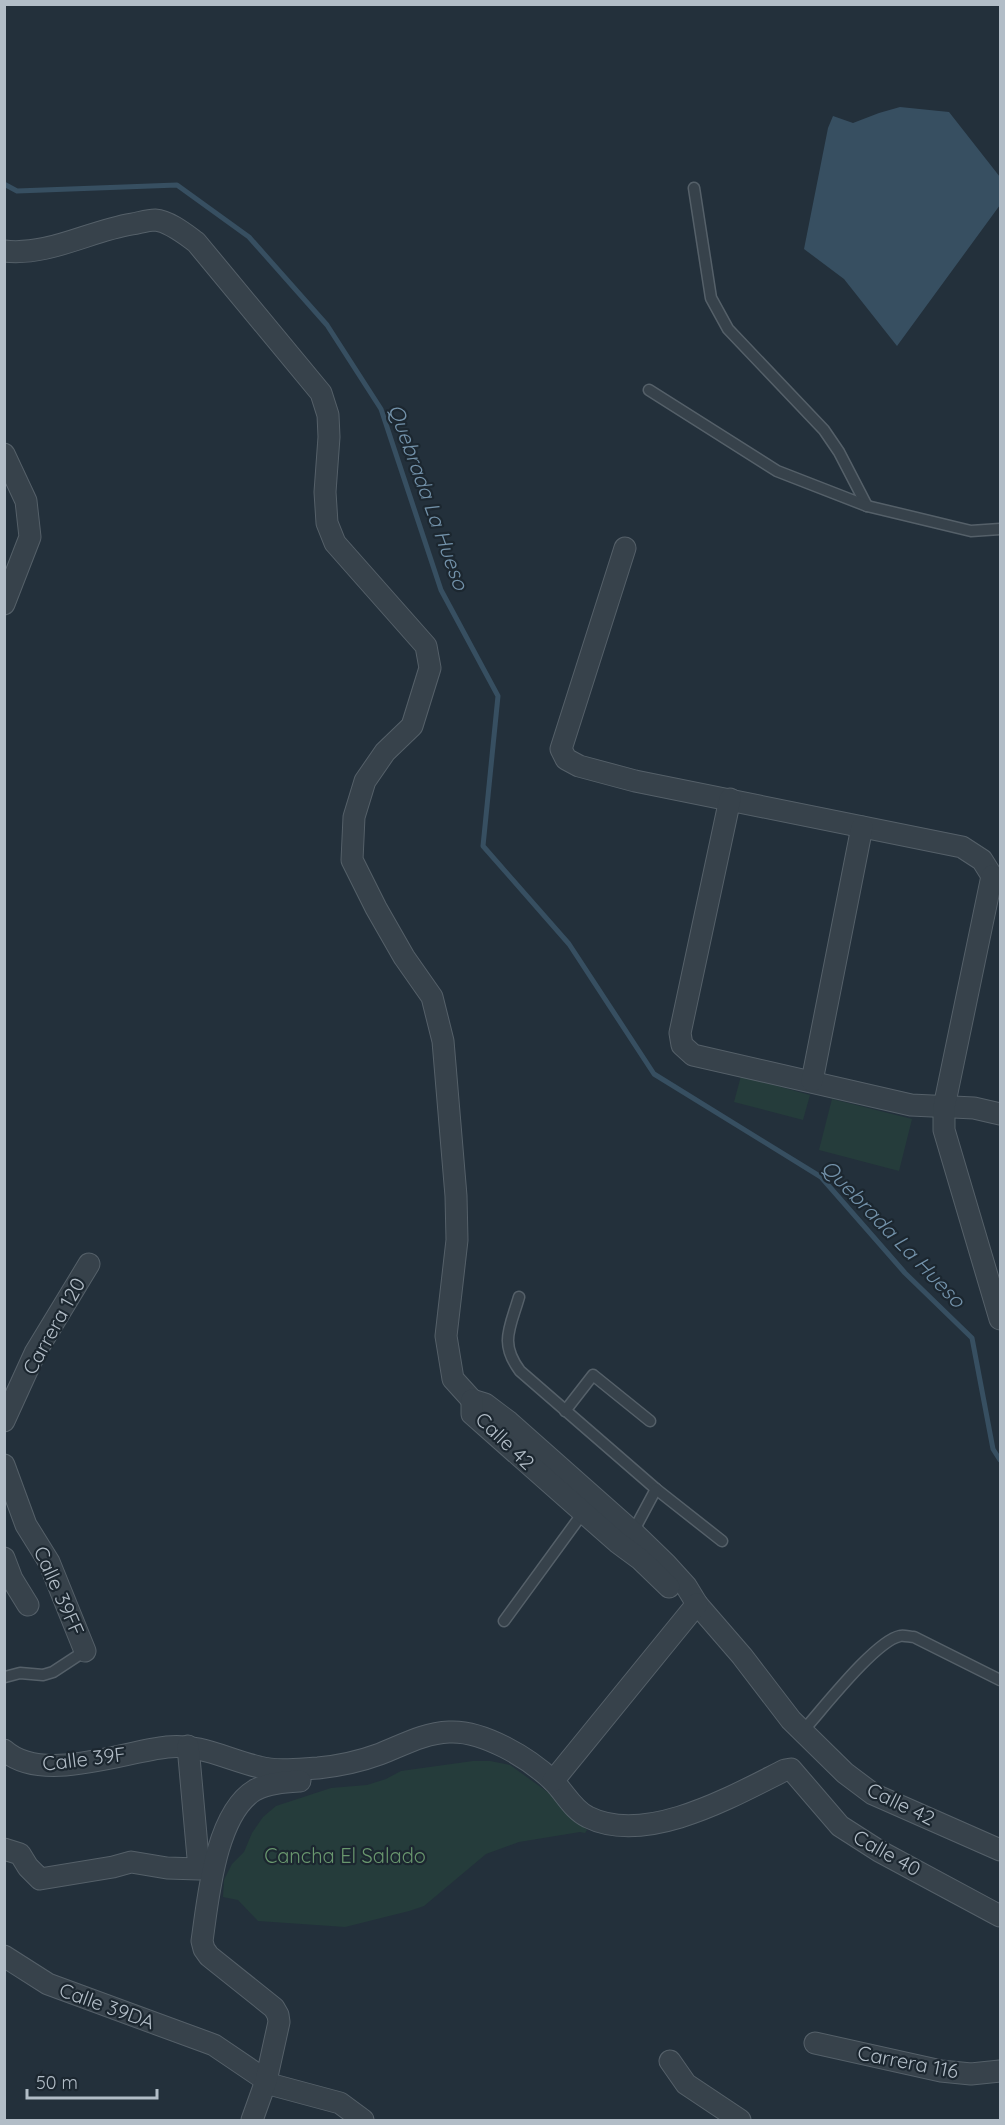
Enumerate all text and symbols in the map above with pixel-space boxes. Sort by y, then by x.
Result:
water label: Quebrada La Hueso [383,400,475,594]
water label: Quebrada La Hueso [816,1154,972,1314]
street label: Carrera 120 [17,1273,90,1379]
street label: Calle 42 [471,1406,540,1475]
street label: Calle 39FF [29,1542,90,1639]
street label: Calle 39F [41,1741,127,1776]
street label: Calle 42 [863,1776,939,1831]
street label: Calle 40 [849,1824,925,1881]
park label: Cancha El Salado [264,1843,426,1868]
street label: Calle 39DA [56,1977,158,2034]
street label: Carrera 116 [856,2040,961,2084]
scale bar [27,2062,158,2100]
text: 50 m [36,2071,78,2094]

